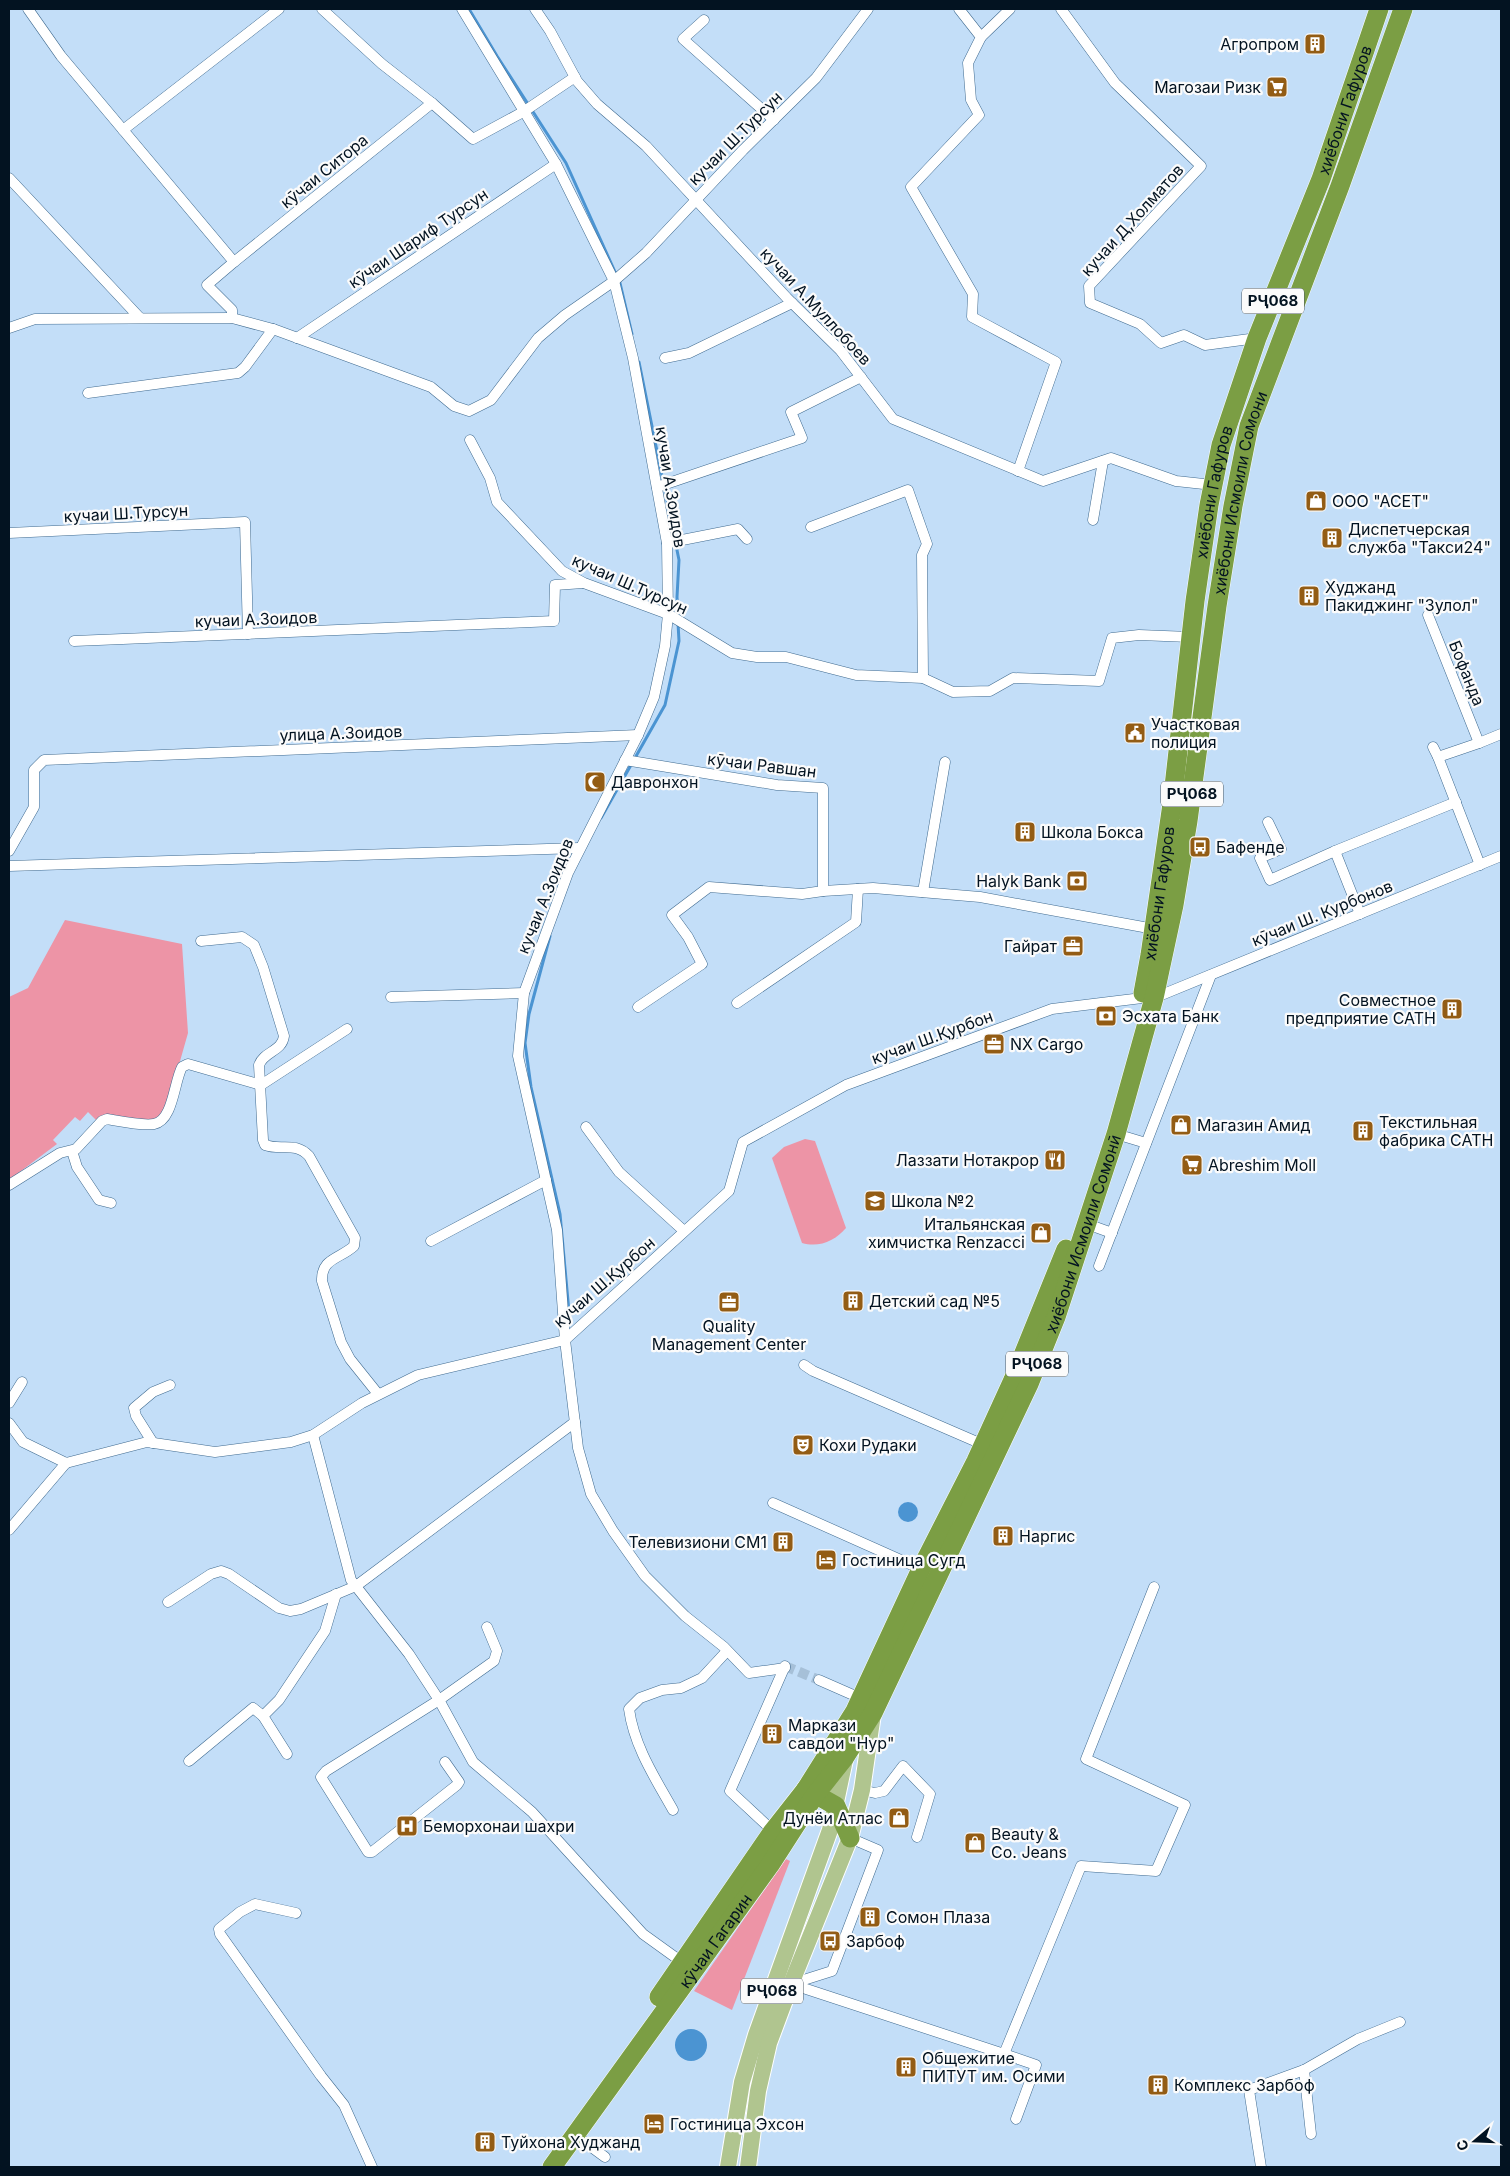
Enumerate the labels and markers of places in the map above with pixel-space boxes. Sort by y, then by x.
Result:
building icon: Агропром [1303,32,1327,56]
place label: Агропром [1220,34,1299,54]
supermarket icon: Магозаи Ризк [1265,75,1289,99]
place label: Магозаи Ризк [1154,77,1261,97]
shop icon: ООО "АСЕТ" [1304,489,1328,513]
place label: ООО "АСЕТ" [1332,491,1429,511]
place label: Диспетчерская служба "Такси24" [1348,519,1491,557]
building icon: Диспетчерская служба "Такси24" [1320,526,1344,550]
place label: Худжанд Пакиджинг "Зулол" [1325,577,1478,615]
building icon: Худжанд Пакиджинг "Зулол" [1297,584,1321,608]
place label: Участковая полиция [1151,714,1240,752]
public building icon: Участковая полиция [1123,721,1147,745]
mosque icon: Давронхон [583,770,607,794]
place label: Давронхон [611,772,698,792]
building icon: Школа Бокса [1013,820,1037,844]
place label: Школа Бокса [1041,822,1143,842]
bus stop icon: Бафенде [1188,835,1212,859]
place label: Бафенде [1216,837,1285,857]
bank icon: Halyk Bank [1065,869,1089,893]
place label: Halyk Bank [976,871,1061,891]
office icon: Гайрат [1061,934,1085,958]
place label: Гайрат [1004,936,1058,956]
place label: Совместное предприятие CATH [1286,990,1436,1028]
building icon: Совместное предприятие CATH [1440,997,1464,1021]
bank icon: Эсxата Банк [1094,1004,1118,1028]
place label: Эсxата Банк [1122,1006,1219,1026]
office icon: NX Cargo [982,1032,1006,1056]
place label: NX Cargo [1010,1034,1083,1054]
place label: Текстильная фабрика САТН [1379,1112,1493,1150]
shop icon: Магазин Амид [1169,1113,1193,1137]
place label: Магазин Амид [1197,1115,1311,1135]
building icon: Текстильная фабрика САТН [1351,1119,1375,1143]
restaurant icon: Лаззати Нотакрор [1043,1148,1067,1172]
place label: Лаззати Нотакрор [896,1150,1039,1170]
supermarket icon: Abreshim Moll [1180,1153,1204,1177]
place label: Abreshim Moll [1208,1155,1316,1175]
school or university icon: Школа №2 [863,1189,887,1213]
place label: Школа №2 [891,1191,974,1211]
place label: Итальянская химчистка Renzacci [868,1214,1025,1252]
shop icon: Итальянская химчистка Renzacci [1029,1221,1053,1245]
building icon: Детский сад №5 [841,1289,865,1313]
office icon: Quality Management Center [717,1290,741,1314]
place label: Детский сад №5 [869,1291,1000,1311]
place label: Quality Management Center [652,1316,806,1354]
theatre icon: Кохи Рудаки [791,1433,815,1457]
place label: Кохи Рудаки [819,1435,917,1455]
building icon: Наргис [991,1524,1015,1548]
place label: Наргис [1019,1526,1076,1546]
building icon: Телевизиони СМ1 [771,1530,795,1554]
place label: Телевизиони СМ1 [629,1532,767,1552]
hotel icon: Гостиница Сугд [814,1548,838,1572]
place label: Гостиница Сугд [842,1550,966,1570]
place label: Маркази савдои "Нур" [788,1715,894,1753]
building icon: Маркази савдои "Нур" [760,1722,784,1746]
shop icon: Дунёи Атлас [887,1806,911,1830]
place label: Дунёи Атлас [783,1808,883,1828]
hospital icon: Беморхонаи шахри [395,1814,419,1838]
place label: Беморхонаи шахри [423,1816,575,1836]
place label: Beauty & Co. Jeans [991,1824,1067,1862]
shop icon: Beauty & Co. Jeans [963,1831,987,1855]
building icon: Сомон Плаза [858,1905,882,1929]
place label: Сомон Плаза [886,1907,990,1927]
bus stop icon: Зарбоф [818,1929,842,1953]
place label: Зарбоф [846,1931,905,1951]
place label: Общежитие ПИТУТ им. Осими [922,2048,1065,2086]
building icon: Общежитие ПИТУТ им. Осими [894,2055,918,2079]
building icon: Комплекс Зарбоф [1146,2073,1170,2097]
place label: Комплекс Зарбоф [1174,2075,1315,2095]
hotel icon: Гостиница Эхсон [642,2112,666,2136]
place label: Гостиница Эхсон [670,2114,804,2134]
building icon: Туйхона Худжанд [473,2130,497,2154]
place label: Туйхона Худжанд [501,2132,640,2152]

